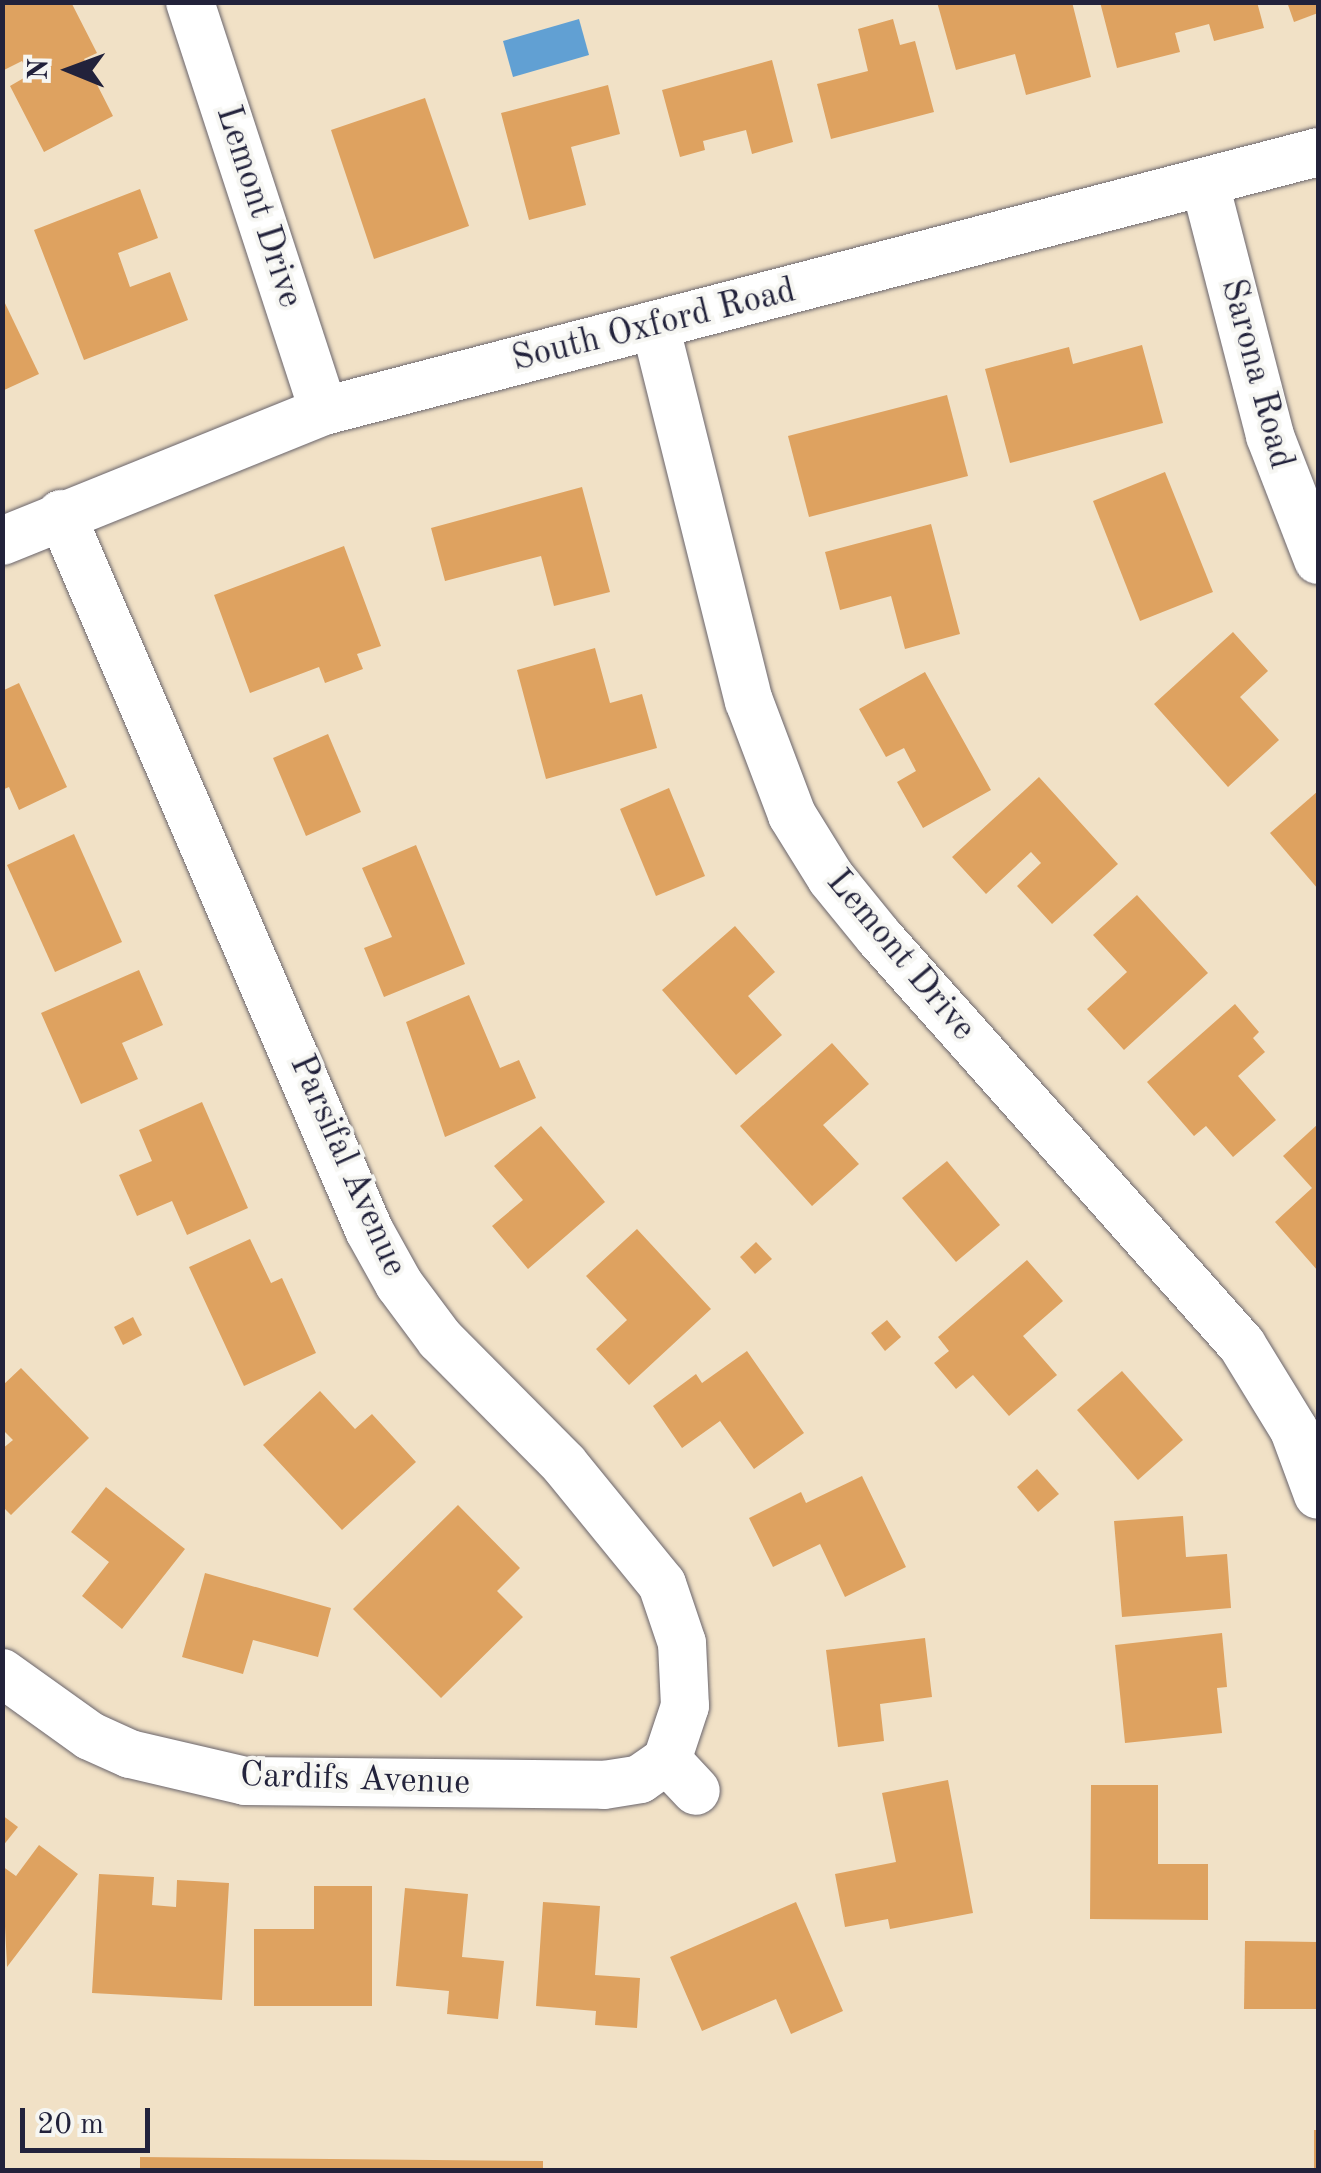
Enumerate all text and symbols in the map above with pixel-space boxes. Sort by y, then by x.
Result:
north arrow [20,20,120,120]
text: N [26,59,54,80]
street label: Lemont Drive [206,101,310,313]
street label: South Oxford Road [508,270,800,382]
street label: Sarona Road [1211,275,1301,473]
street label: Lemont Drive [817,862,983,1050]
street label: Parsifal Avenue [279,1049,415,1283]
street label: Cardifs Avenue [239,1755,471,1805]
scale bar [25,2088,155,2150]
text: 20 m [37,2110,104,2140]

